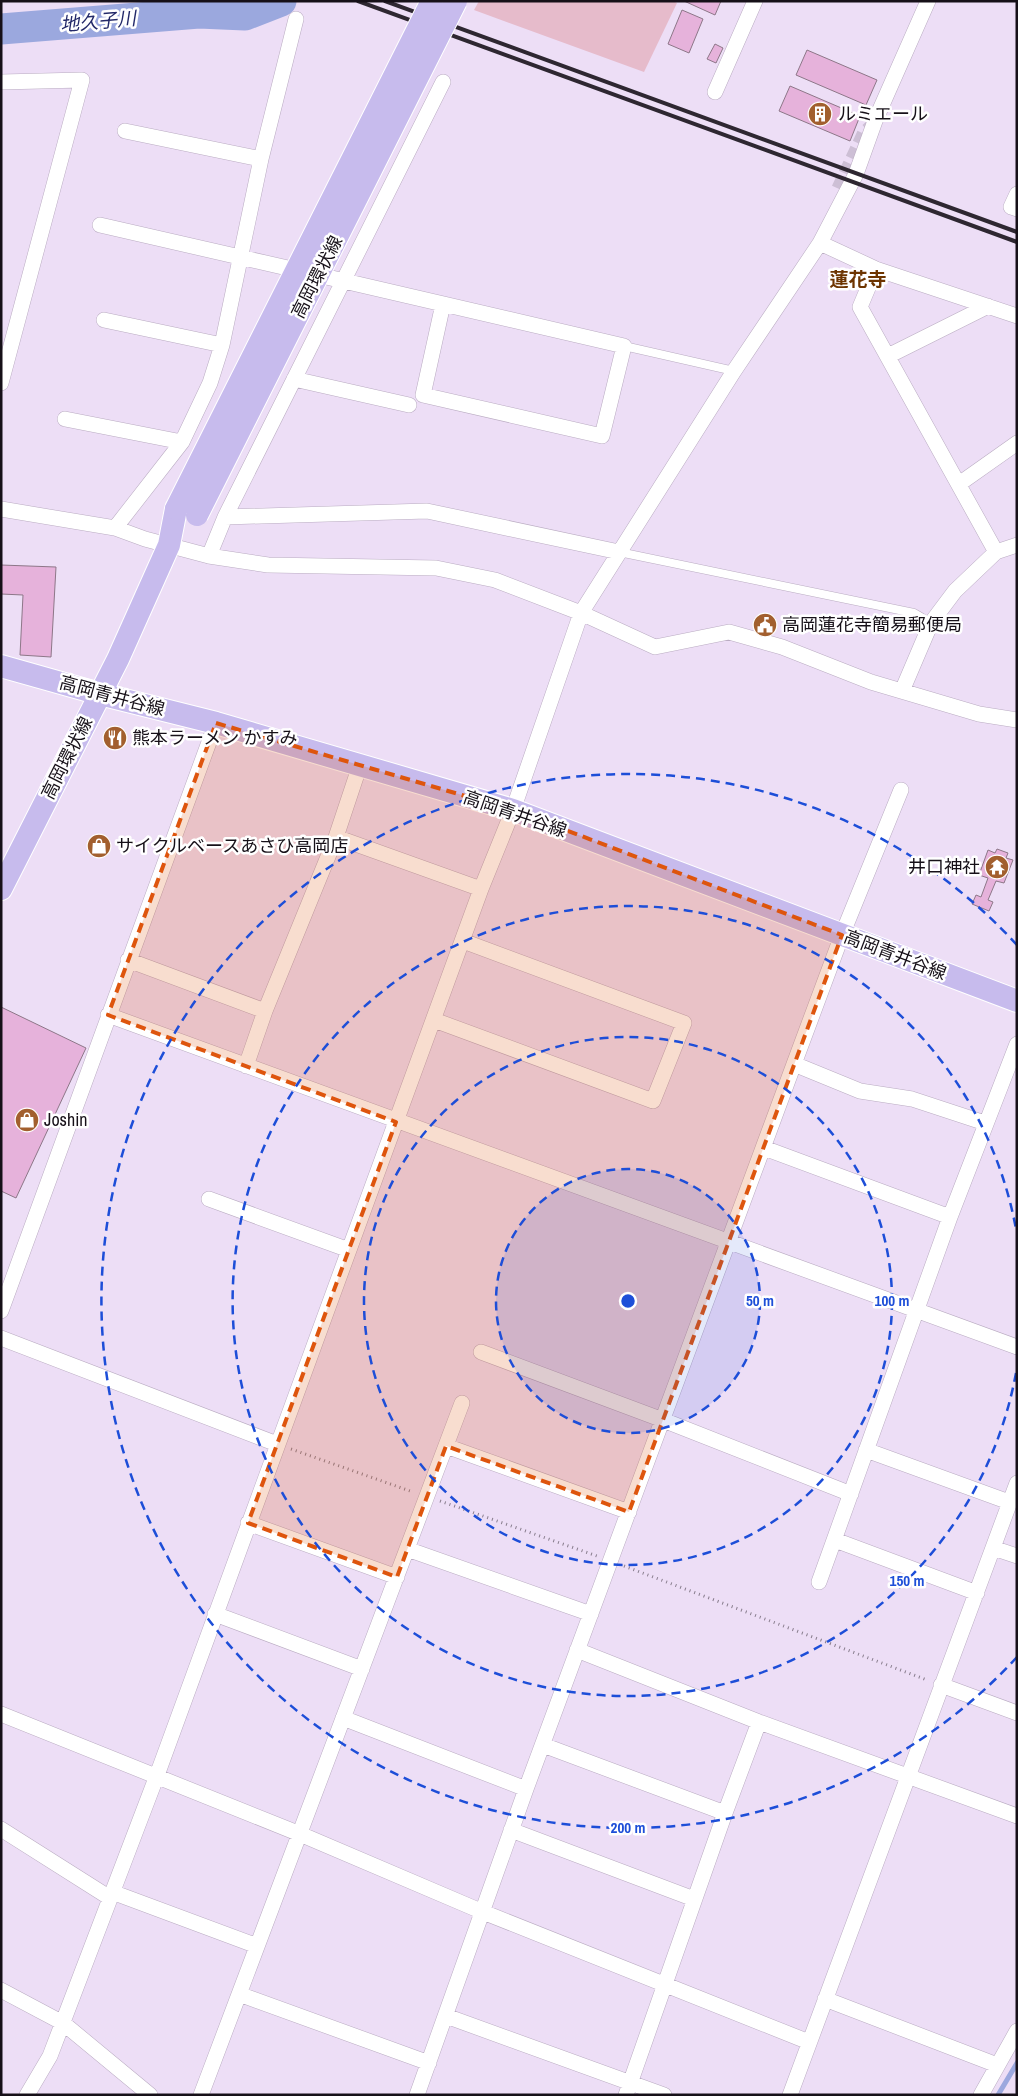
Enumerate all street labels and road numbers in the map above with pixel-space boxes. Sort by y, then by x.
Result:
street label: 高岡環状線 [285,231,348,323]
street label: 高岡青井谷線 [57,669,168,722]
street label: 高岡環状線 [35,712,98,804]
street label: 高岡青井谷線 [460,784,570,843]
street label: 高岡青井谷線 [840,924,950,986]

